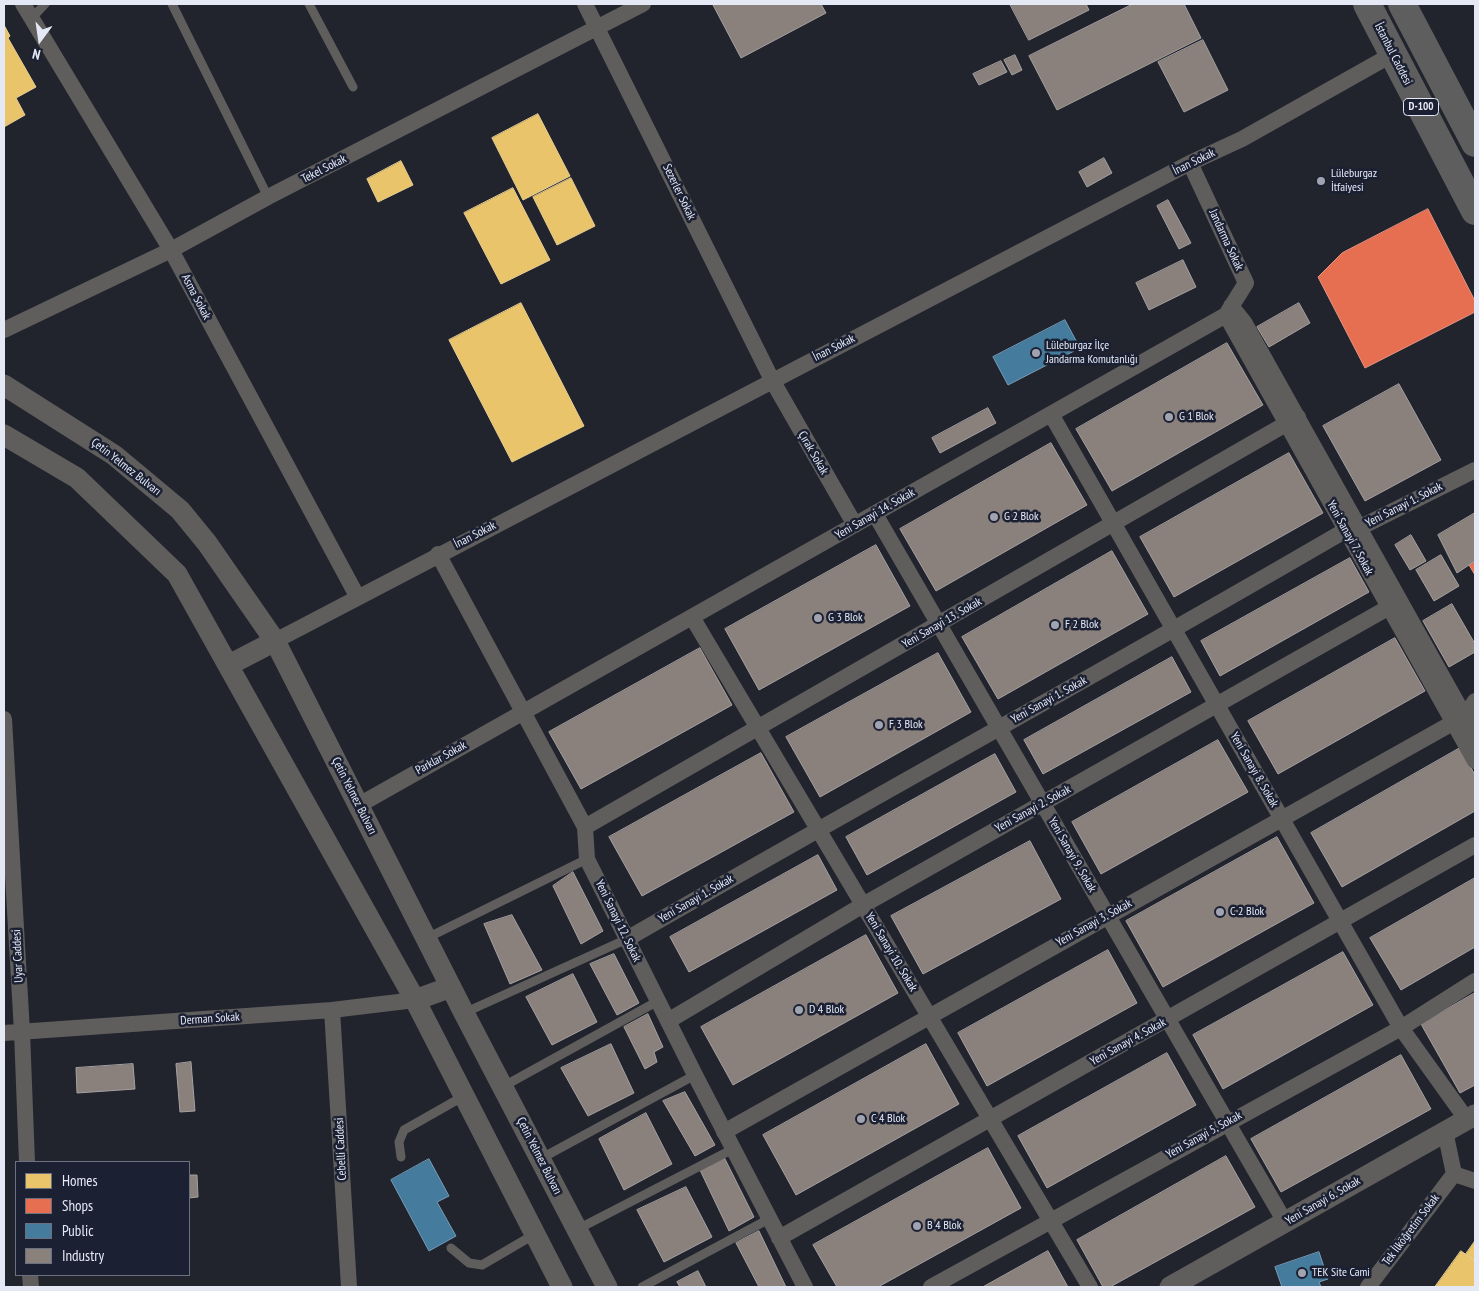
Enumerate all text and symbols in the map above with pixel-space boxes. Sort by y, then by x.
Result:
north arrow [15,15,65,65]
street label: İstanbul Caddesi [1371,20,1415,88]
text: N [31,45,42,64]
road number: D-100 [1404,98,1438,115]
street label: İnan Sokak [1171,146,1217,178]
street label: Tekel Sokak [299,152,349,186]
street label: Sezerler Sokak [659,162,699,222]
place label: Lüleburgaz İtfaiyesi [1331,167,1377,195]
marker: Lüleburgaz İtfaiyesi [1315,175,1327,187]
street label: Jandarma Sokak [1206,207,1246,273]
street label: Asma Sokak [178,272,214,322]
street label: İnan Sokak [811,331,857,365]
place label: Lüleburgaz İlçe Jandarma Komutanlığı [1046,339,1138,367]
marker: Lüleburgaz İlçe Jandarma Komutanlığı [1030,347,1042,359]
place label: G 1 Blok [1179,410,1214,424]
marker: G 1 Blok [1163,411,1175,423]
street label: Çırak Sokak [795,429,831,477]
street label: Çetin Yelmez Bulvarı [88,435,164,499]
street label: Yeni Sanayi 1. Sokak [1363,479,1445,531]
street label: Yeni Sanayi 14. Sokak [833,485,917,543]
street label: Yeni Sanayi 7. Sokak [1324,498,1376,578]
place label: G 2 Blok [1004,510,1039,524]
marker: G 2 Blok [988,511,1000,523]
street label: İnan Sokak [452,518,498,552]
street label: Yeni Sanayi 13. Sokak [900,594,984,652]
place label: G 3 Blok [828,611,863,625]
marker: G 3 Blok [812,612,824,624]
place label: F 2 Blok [1065,618,1099,632]
marker: F 2 Blok [1049,619,1061,631]
street label: Yeni Sanayi 1. Sokak [1009,673,1089,727]
place label: F 3 Blok [889,718,923,732]
marker: F 3 Blok [873,719,885,731]
street label: Yeni Sanayi 8. Sokak [1227,730,1281,810]
street label: Parklar Sokak [413,738,469,778]
street label: Çetin Yelmez Bulvarı [328,755,380,837]
street label: Yeni Sanayi 2. Sokak [993,782,1073,836]
street label: Yeni Sanayi 9. Sokak [1045,815,1099,895]
street label: Yeni Sanayi 1. Sokak [656,872,736,926]
street label: Yeni Sanayi 12. Sokak [592,878,644,964]
street label: Yeni Sanayi 3. Sokak [1054,896,1134,950]
place label: C 2 Blok [1230,905,1264,919]
marker: C 2 Blok [1214,906,1226,918]
street label: Yeni Sanayi 10. Sokak [862,910,920,994]
street label: Uyar Caddesi [9,929,27,983]
place label: D 4 Blok [809,1003,844,1017]
marker: D 4 Blok [793,1004,805,1016]
street label: Derman Sokak [180,1010,240,1028]
street label: Yeni Sanayi 4. Sokak [1088,1015,1168,1069]
street label: Yeni Sanayi 5. Sokak [1164,1108,1244,1162]
place label: C 4 Blok [871,1112,905,1126]
marker: C 4 Blok [855,1113,867,1125]
street label: Çetin Yelmez Bulvarı [513,1115,565,1197]
street label: Cebelli Caddesi [332,1117,350,1181]
legend [15,1161,190,1276]
text: Homes [62,1171,98,1190]
street label: Yeni Sanayi 6. Sokak [1283,1174,1363,1228]
street label: Tek İlköğretim Sokak [1379,1191,1443,1269]
text: Shops [62,1196,93,1215]
place label: B 4 Blok [927,1219,961,1233]
marker: B 4 Blok [911,1220,923,1232]
text: Public [62,1221,93,1240]
text: Industry [62,1246,104,1265]
place label: TEK Site Cami [1312,1266,1370,1280]
marker: TEK Site Cami [1296,1267,1308,1279]

